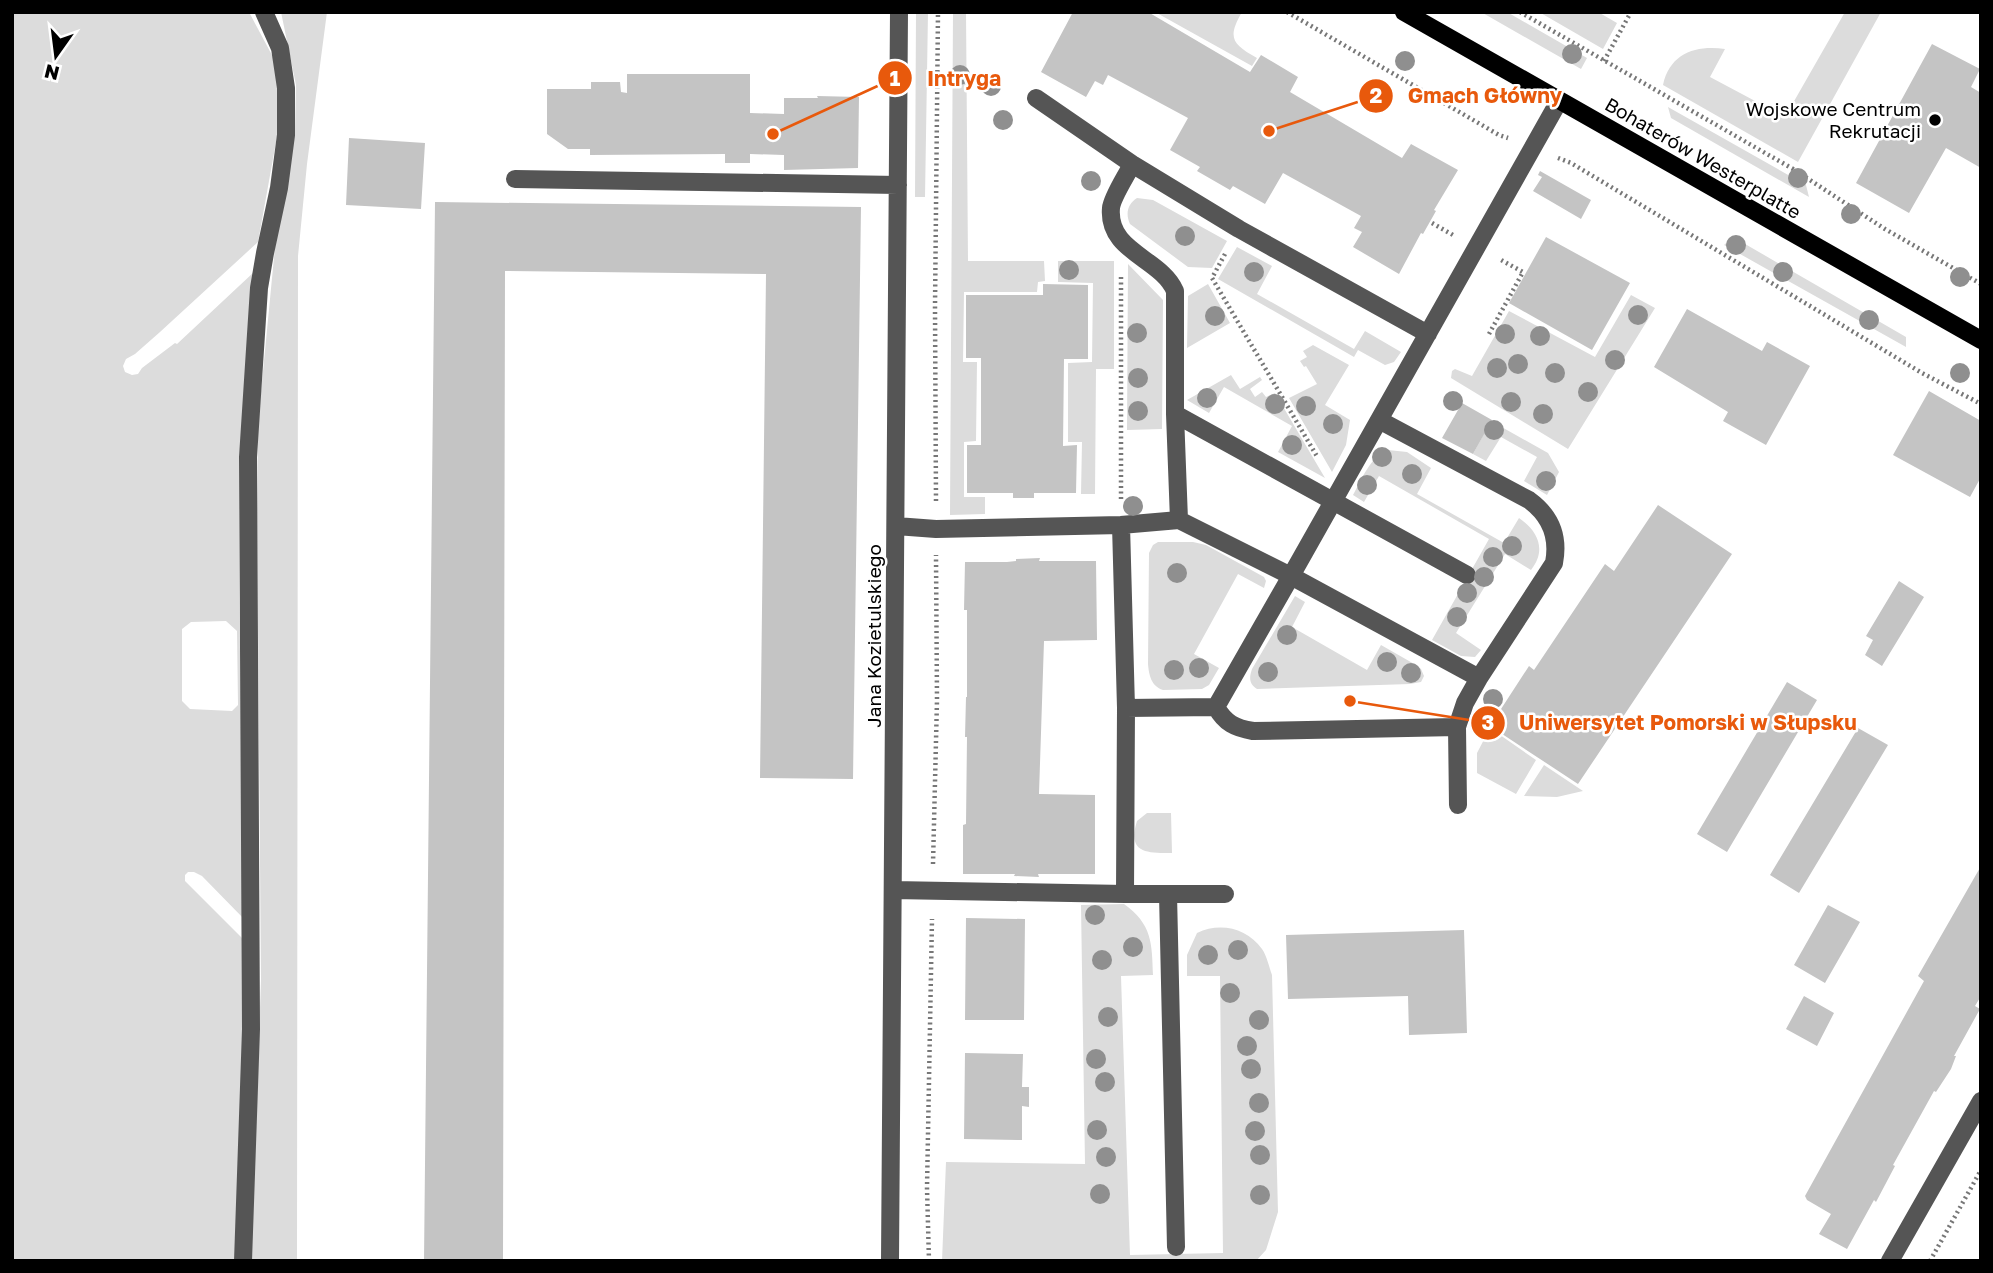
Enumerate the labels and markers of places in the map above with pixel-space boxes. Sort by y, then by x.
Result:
callout: Intryga [878,57,1015,99]
callout: Gmach Główny [1358,75,1576,117]
place label: Wojskowe Centrum Rekrutacji [1746,97,1921,142]
marker: Wojskowe Centrum Rekrutacji [1927,112,1943,128]
callout: Uniwersytet Pomorski w Słupsku [1470,702,1871,744]

